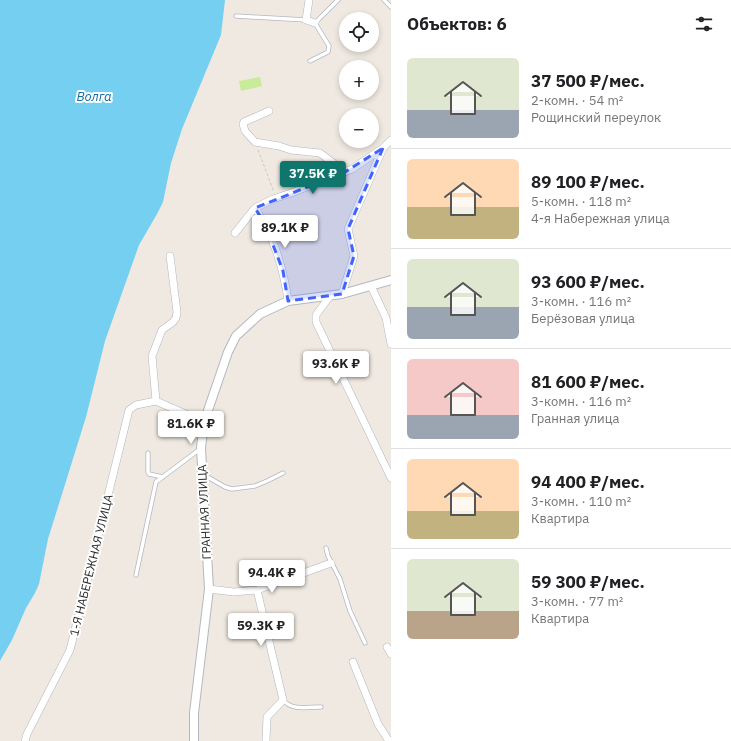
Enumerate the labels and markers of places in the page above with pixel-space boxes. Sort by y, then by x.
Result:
pin: 37.5K ₽ [276,161,350,195]
pin: 89.1K ₽ [248,215,322,249]
pin: 93.6K ₽ [299,351,373,385]
pin: 81.6K ₽ [154,411,228,445]
pin: 94.4K ₽ [235,560,309,594]
pin: 59.3K ₽ [224,613,298,647]

